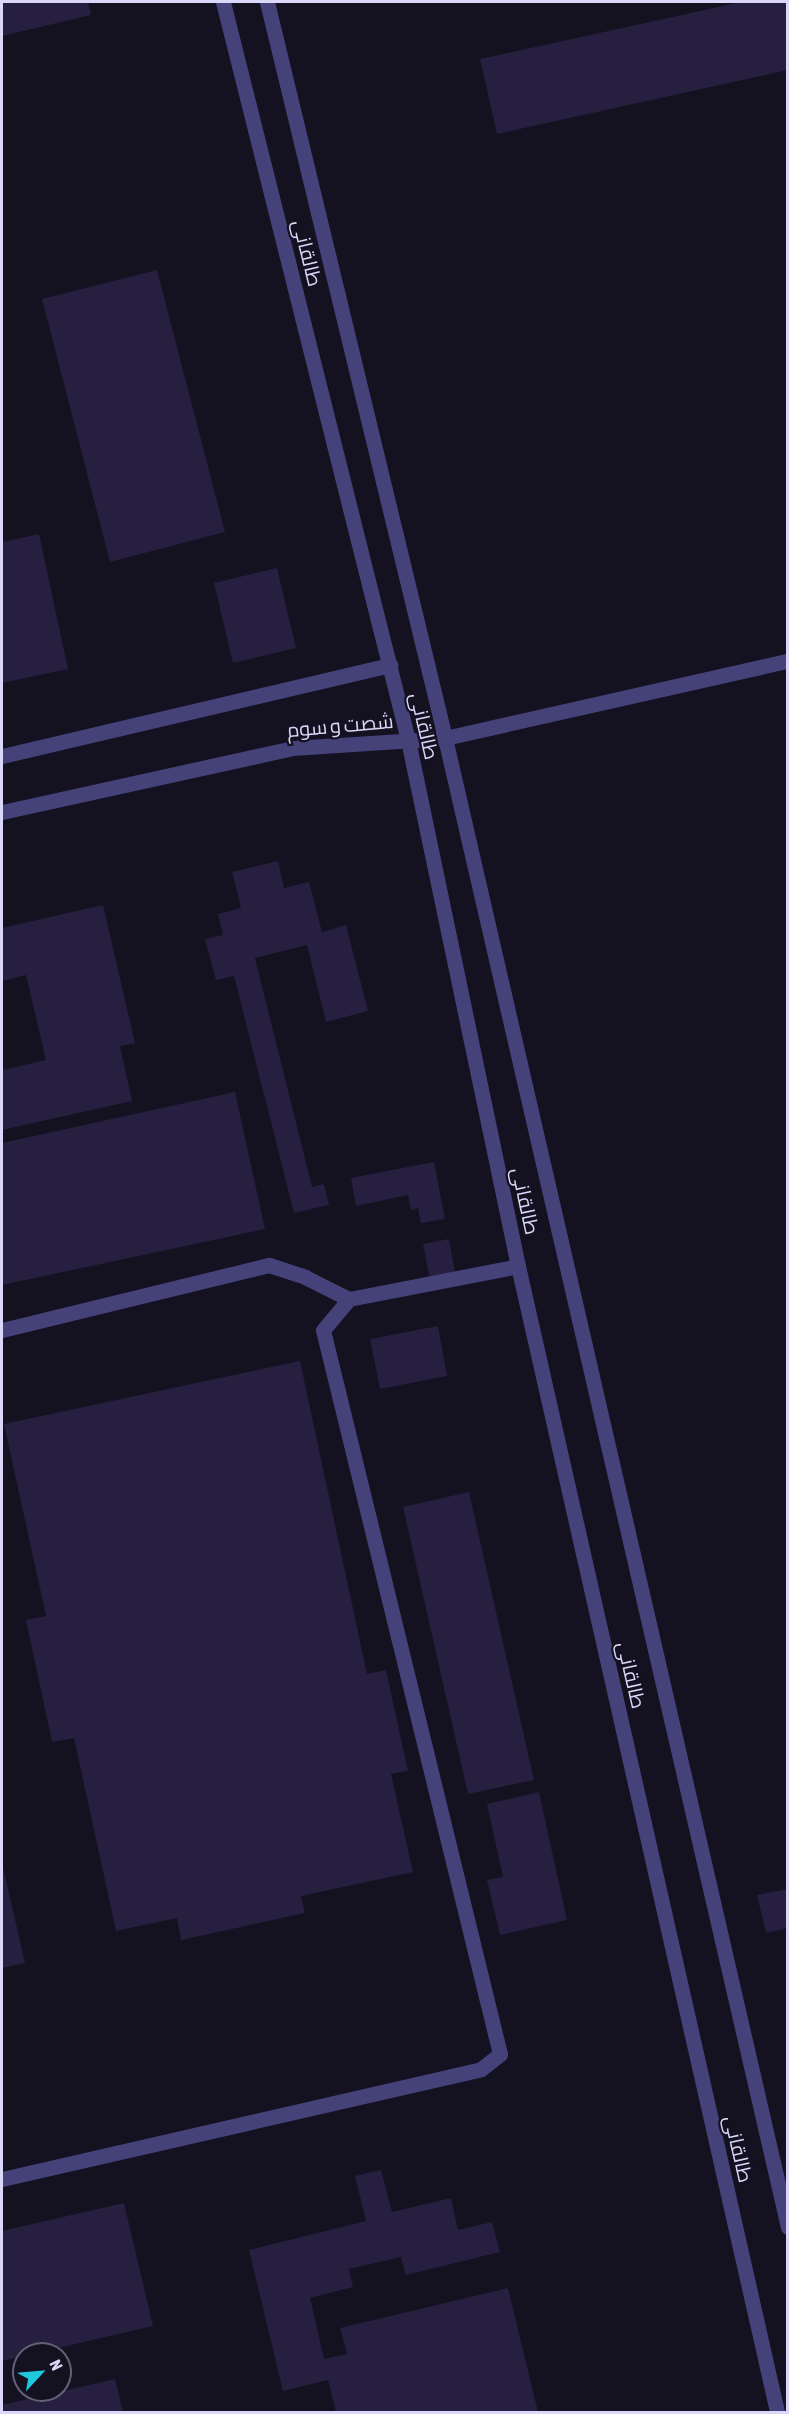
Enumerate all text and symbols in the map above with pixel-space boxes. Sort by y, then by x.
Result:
street label: طالقانی [288,217,328,289]
street label: طالقانی [406,690,444,762]
street label: شصت و سوم [286,708,394,742]
street label: طالقانی [507,1165,545,1237]
street label: طالقانی [613,1639,651,1711]
street label: طالقانی [720,2113,758,2185]
north arrow [12,2342,72,2402]
text: N [46,2357,67,2373]

